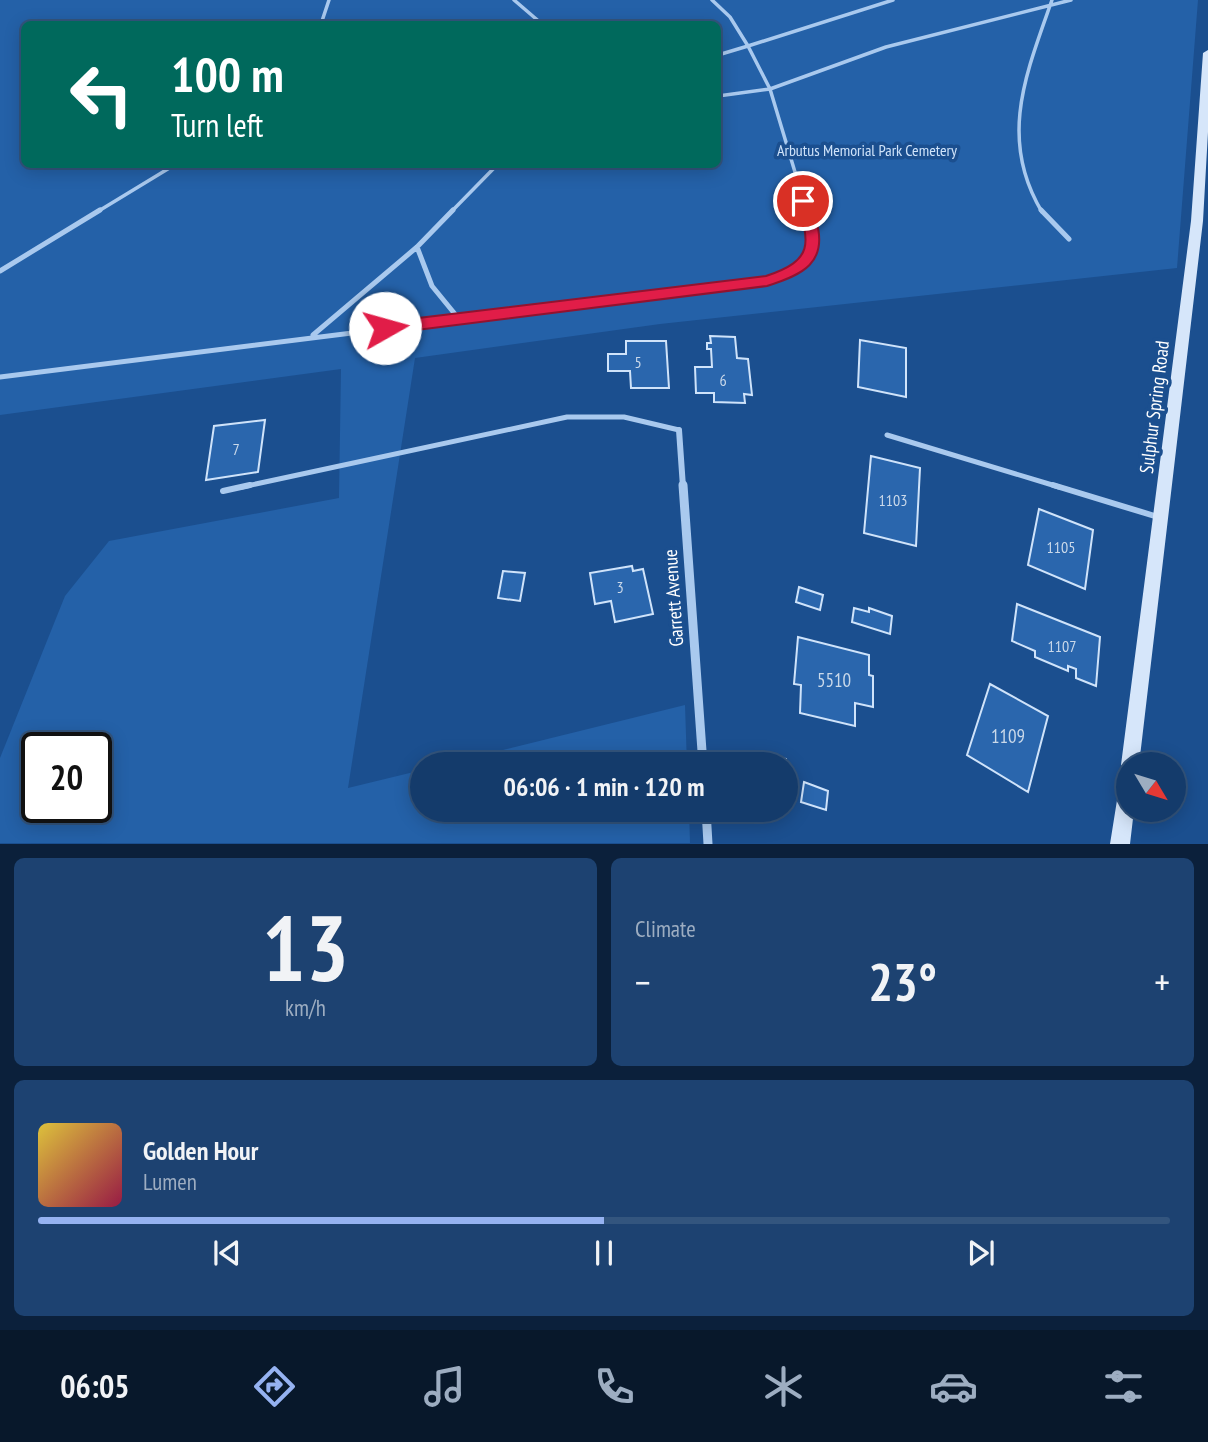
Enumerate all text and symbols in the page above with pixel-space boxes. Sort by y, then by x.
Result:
text: 100 m [171,42,284,106]
icon: left [56,49,147,140]
text: Turn left [171,104,263,146]
park label: Arbutus Memorial Park Cemetery [777,140,957,160]
pin [773,171,833,231]
icon: arrive [784,182,822,220]
position arrow [348,291,422,365]
street label: Sulphur Spring Road [1134,339,1174,475]
house number: 5 [634,352,642,372]
house number: 6 [719,370,727,390]
house number: 7 [232,439,240,459]
house number: 1103 [879,490,907,510]
house number: 1105 [1047,537,1075,557]
street label: Garrett Avenue [658,549,688,647]
house number: 3 [616,577,624,597]
house number: 1107 [1048,636,1076,656]
house number: 5510 [817,668,851,692]
house number: 1109 [991,724,1025,748]
speed limit sign: 20 [21,732,112,823]
north arrow [1116,752,1186,822]
map controls [1116,752,1186,822]
text: 06:06 · 1 min · 120 m [504,770,704,803]
text: 13 [262,888,349,1006]
text: Climate [635,914,696,943]
text: 23° [868,948,937,1015]
text: − [635,957,651,1006]
text: + [1154,957,1170,1006]
text: km/h [285,993,326,1022]
text: Golden Hour [143,1134,258,1167]
text: Lumen [143,1167,197,1196]
icon: previous [208,1234,246,1272]
icon: pause [585,1234,623,1272]
icon: next [962,1234,1000,1272]
icon: directions [250,1362,299,1411]
icon: music [420,1362,469,1411]
icon: phone [590,1362,639,1411]
icon: climate [759,1362,808,1411]
icon: car [929,1362,978,1411]
icon: filters [1099,1362,1148,1411]
text: 06:05 [60,1365,130,1407]

